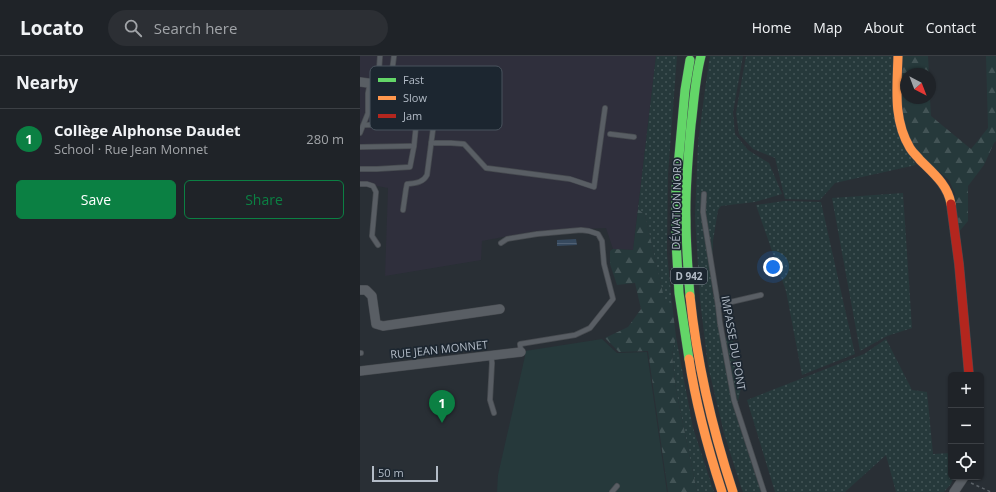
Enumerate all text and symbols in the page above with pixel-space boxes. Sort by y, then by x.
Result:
search box [108,10,388,46]
text: Locato [20,15,84,41]
icon: search [122,17,144,39]
text: Search here [154,18,237,38]
text: Home [752,18,791,37]
text: Map [813,18,842,37]
text: About [864,18,904,37]
text: Contact [926,18,976,37]
legend [370,66,502,130]
north arrow [900,68,936,104]
text: Nearby [16,71,78,94]
text: Fast [403,72,424,87]
text: Slow [403,90,427,105]
text: Jam [402,108,422,123]
text: Collège Alphonse Daudet [54,120,241,140]
text: 1 [25,130,33,148]
text: 280 m [306,130,344,148]
text: School · Rue Jean Monnet [54,140,208,158]
street label: DÉVIATION NORD [668,158,684,250]
button: Save [16,180,176,219]
button: Share [184,180,344,219]
your location [763,257,783,277]
road number: D 942 [671,268,707,284]
street label: IMPASSE DU PONT [718,294,750,392]
street label: RUE JEAN MONNET [389,336,489,362]
map controls [948,372,984,480]
button: + [948,372,984,408]
pin: 1 [429,390,455,423]
button: − [948,408,984,444]
button: locate [948,444,984,480]
scale bar [372,464,438,483]
text: 50 m [378,465,404,480]

